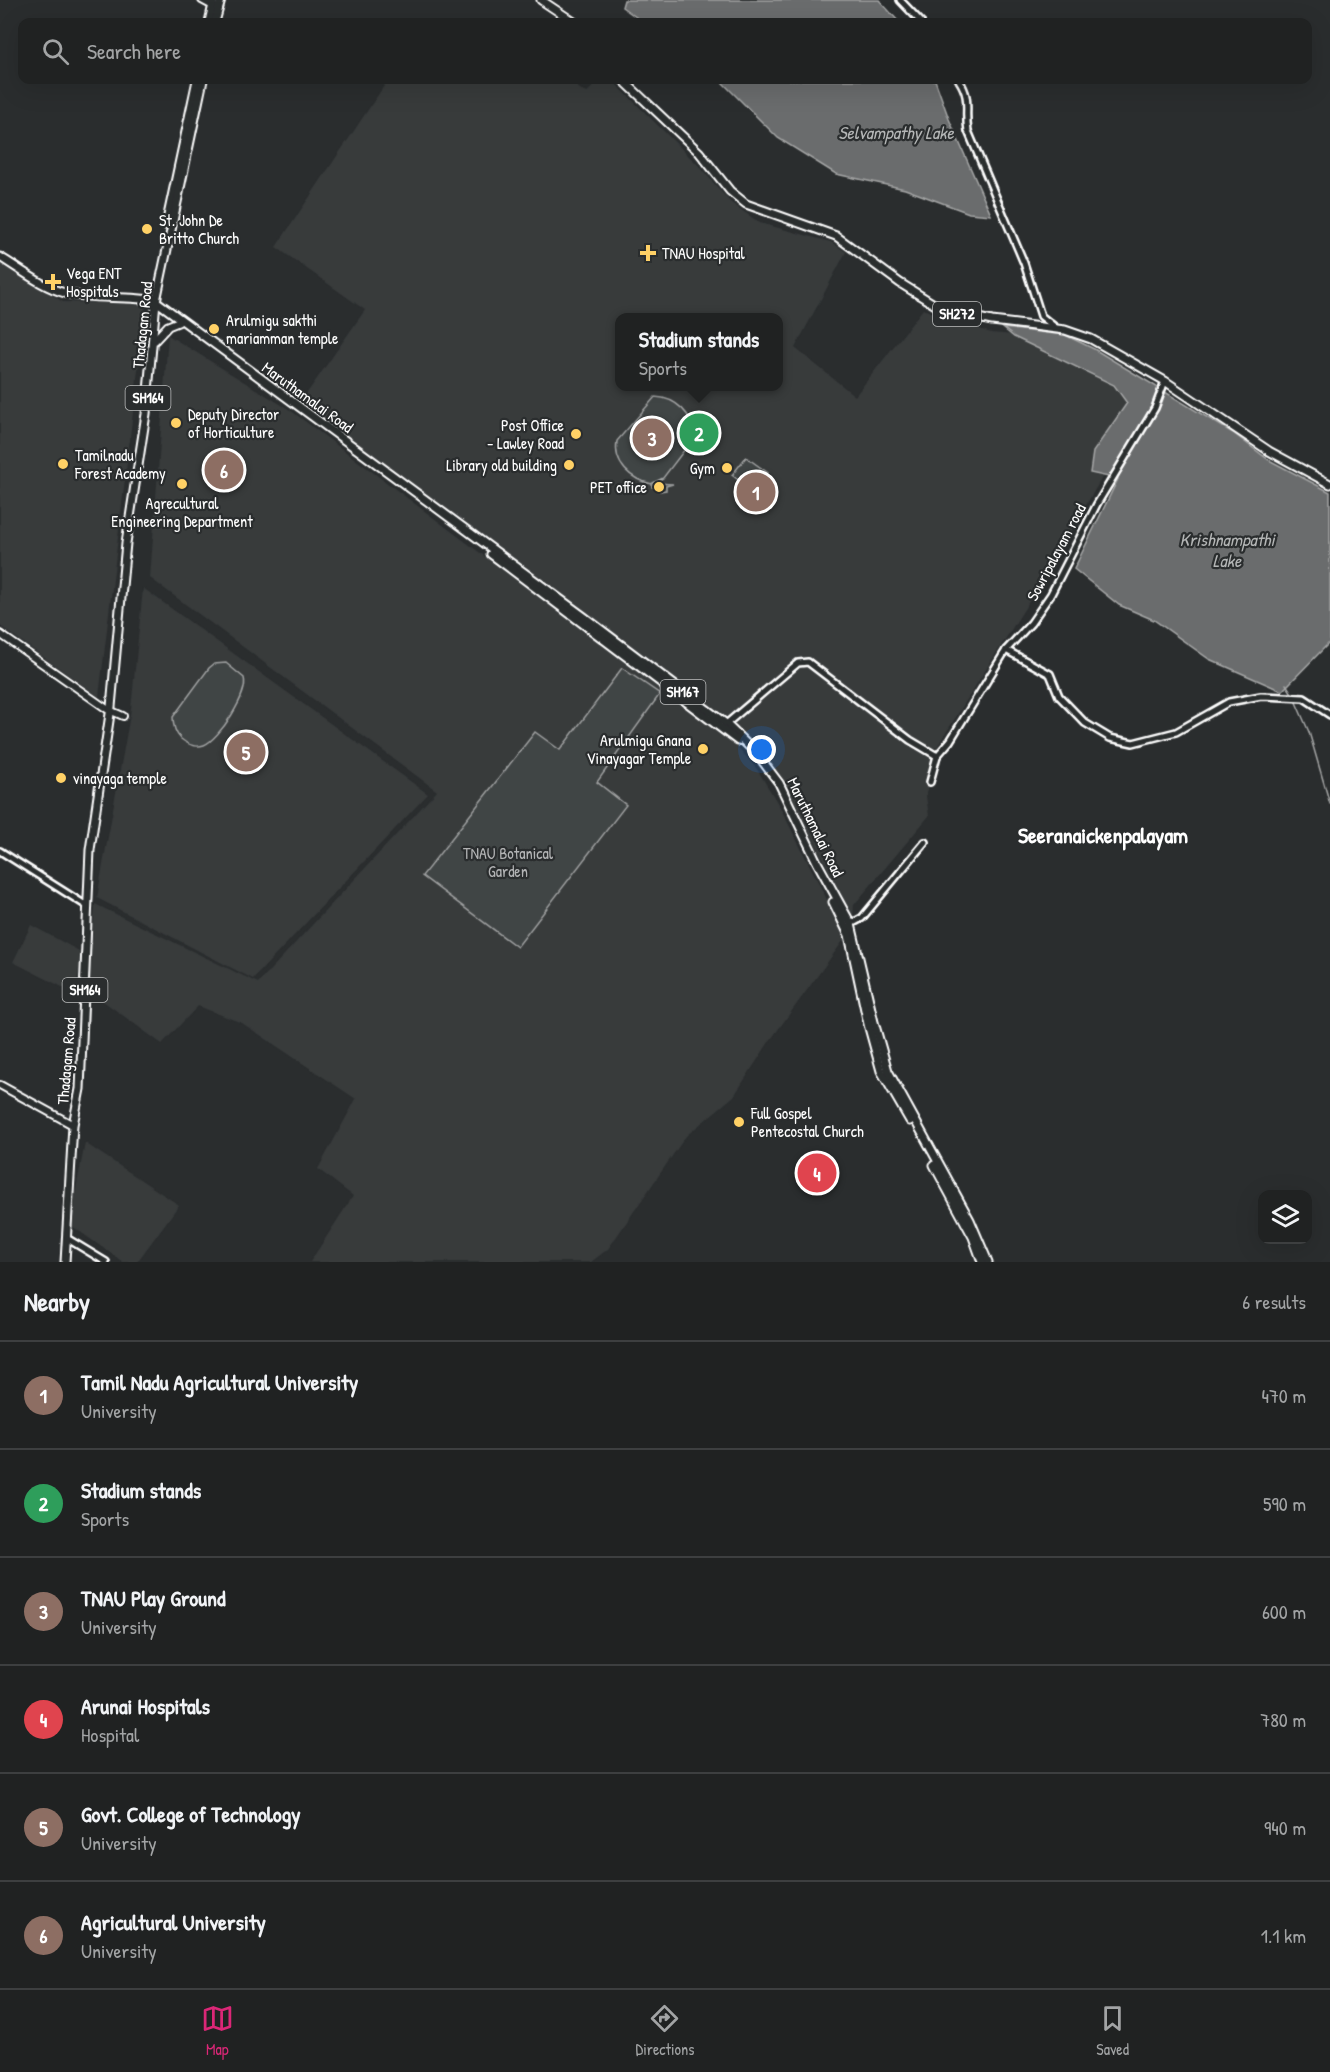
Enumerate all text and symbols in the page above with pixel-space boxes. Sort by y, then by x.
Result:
search box [18,18,1312,84]
icon: search [39,35,72,68]
text: Search here [87,36,181,66]
water label: Selvampathy Lake [838,120,955,145]
place label: St. John De Britto Church [159,209,239,249]
marker: St. John De Britto Church [140,222,154,236]
place label: TNAU Hospital [662,242,746,264]
marker: TNAU Hospital [639,244,657,262]
place label: Vega ENT Hospitals [66,262,122,302]
marker: Vega ENT Hospitals [44,273,62,291]
street label: Thadagam Road [127,281,157,369]
road number: SH272 [933,302,981,326]
place label: Arulmigu sakthi mariamman temple [226,309,339,349]
popup [615,313,783,391]
marker: Arulmigu sakthi mariamman temple [207,322,221,336]
text: Stadium stands [639,324,759,354]
text: Sports [639,354,687,381]
street label: Maruthamalai Road [258,356,358,438]
road number: SH164 [126,386,170,410]
place label: Deputy Director of Horticulture [188,403,279,443]
pin: 2 [680,410,718,456]
place label: Post Office - Lawley Road [487,414,565,454]
marker: Deputy Director of Horticulture [169,416,183,430]
pin: 3 [632,416,672,460]
marker: Post Office - Lawley Road [569,427,583,441]
place label: Tamilnadu Forest Academy [74,444,166,484]
pin: 6 [204,448,244,492]
place label: Library old building [446,454,557,476]
marker: Tamilnadu Forest Academy [56,457,70,471]
place label: Gym [690,457,715,479]
marker: Library old building [562,458,576,472]
marker: Gym [720,461,734,475]
pin: 1 [736,470,776,514]
place label: PET office [590,476,648,498]
marker: Agrecultural Engineering Department [175,477,189,491]
marker: PET office [652,480,666,494]
place label: Agrecultural Engineering Department [111,492,253,532]
street label: Sowripalayam road [1021,499,1091,605]
water label: Krishnampathi Lake [1180,527,1276,573]
road number: SH167 [660,680,706,704]
place label: Arulmigu Gnana Vinayagar Temple [586,729,692,769]
pin: 5 [226,730,266,774]
your location [747,735,776,764]
marker: Arulmigu Gnana Vinayagar Temple [696,742,710,756]
place label: vinayaga temple [73,767,167,789]
marker: vinayaga temple [54,771,68,785]
street label: Maruthamalai Road [782,774,850,880]
district label: Seeranaickenpalayam [1018,820,1188,851]
park label: TNAU Botanical Garden [463,842,554,882]
road number: SH164 [62,978,107,1002]
street label: Thadagam Road [51,1017,81,1105]
place label: Full Gospel Pentecostal Church [750,1102,864,1142]
marker: Full Gospel Pentecostal Church [732,1115,746,1129]
pin: 4 [798,1150,836,1196]
map controls [1258,1190,1312,1244]
button: layers [1258,1190,1312,1244]
text: Nearby [24,1284,90,1319]
text: 6 results [1242,1288,1306,1315]
text: Tamil Nadu Agricultural University [81,1367,358,1397]
text: 1 [40,1382,47,1409]
text: 470 m [1261,1382,1306,1409]
text: University [81,1397,157,1424]
text: Stadium stands [81,1475,201,1505]
text: 2 [39,1490,48,1517]
text: 590 m [1263,1490,1306,1517]
text: Sports [81,1505,129,1532]
text: TNAU Play Ground [81,1583,226,1613]
text: 3 [39,1598,48,1625]
text: 600 m [1262,1598,1306,1625]
text: University [81,1613,157,1640]
text: Arunai Hospitals [81,1691,210,1721]
text: 4 [40,1706,47,1733]
text: 780 m [1260,1706,1306,1733]
text: Hospital [81,1721,139,1748]
text: Govt. College of Technology [81,1799,301,1829]
text: 5 [39,1814,48,1841]
text: 940 m [1264,1814,1306,1841]
text: University [81,1829,157,1856]
text: Agricultural University [81,1907,266,1937]
text: 6 [40,1922,47,1949]
text: 1.1 km [1261,1922,1306,1949]
text: University [81,1937,157,1964]
tab: Map [201,2002,234,2060]
tab: Directions [636,2002,694,2060]
tab: Saved [1096,2002,1129,2060]

